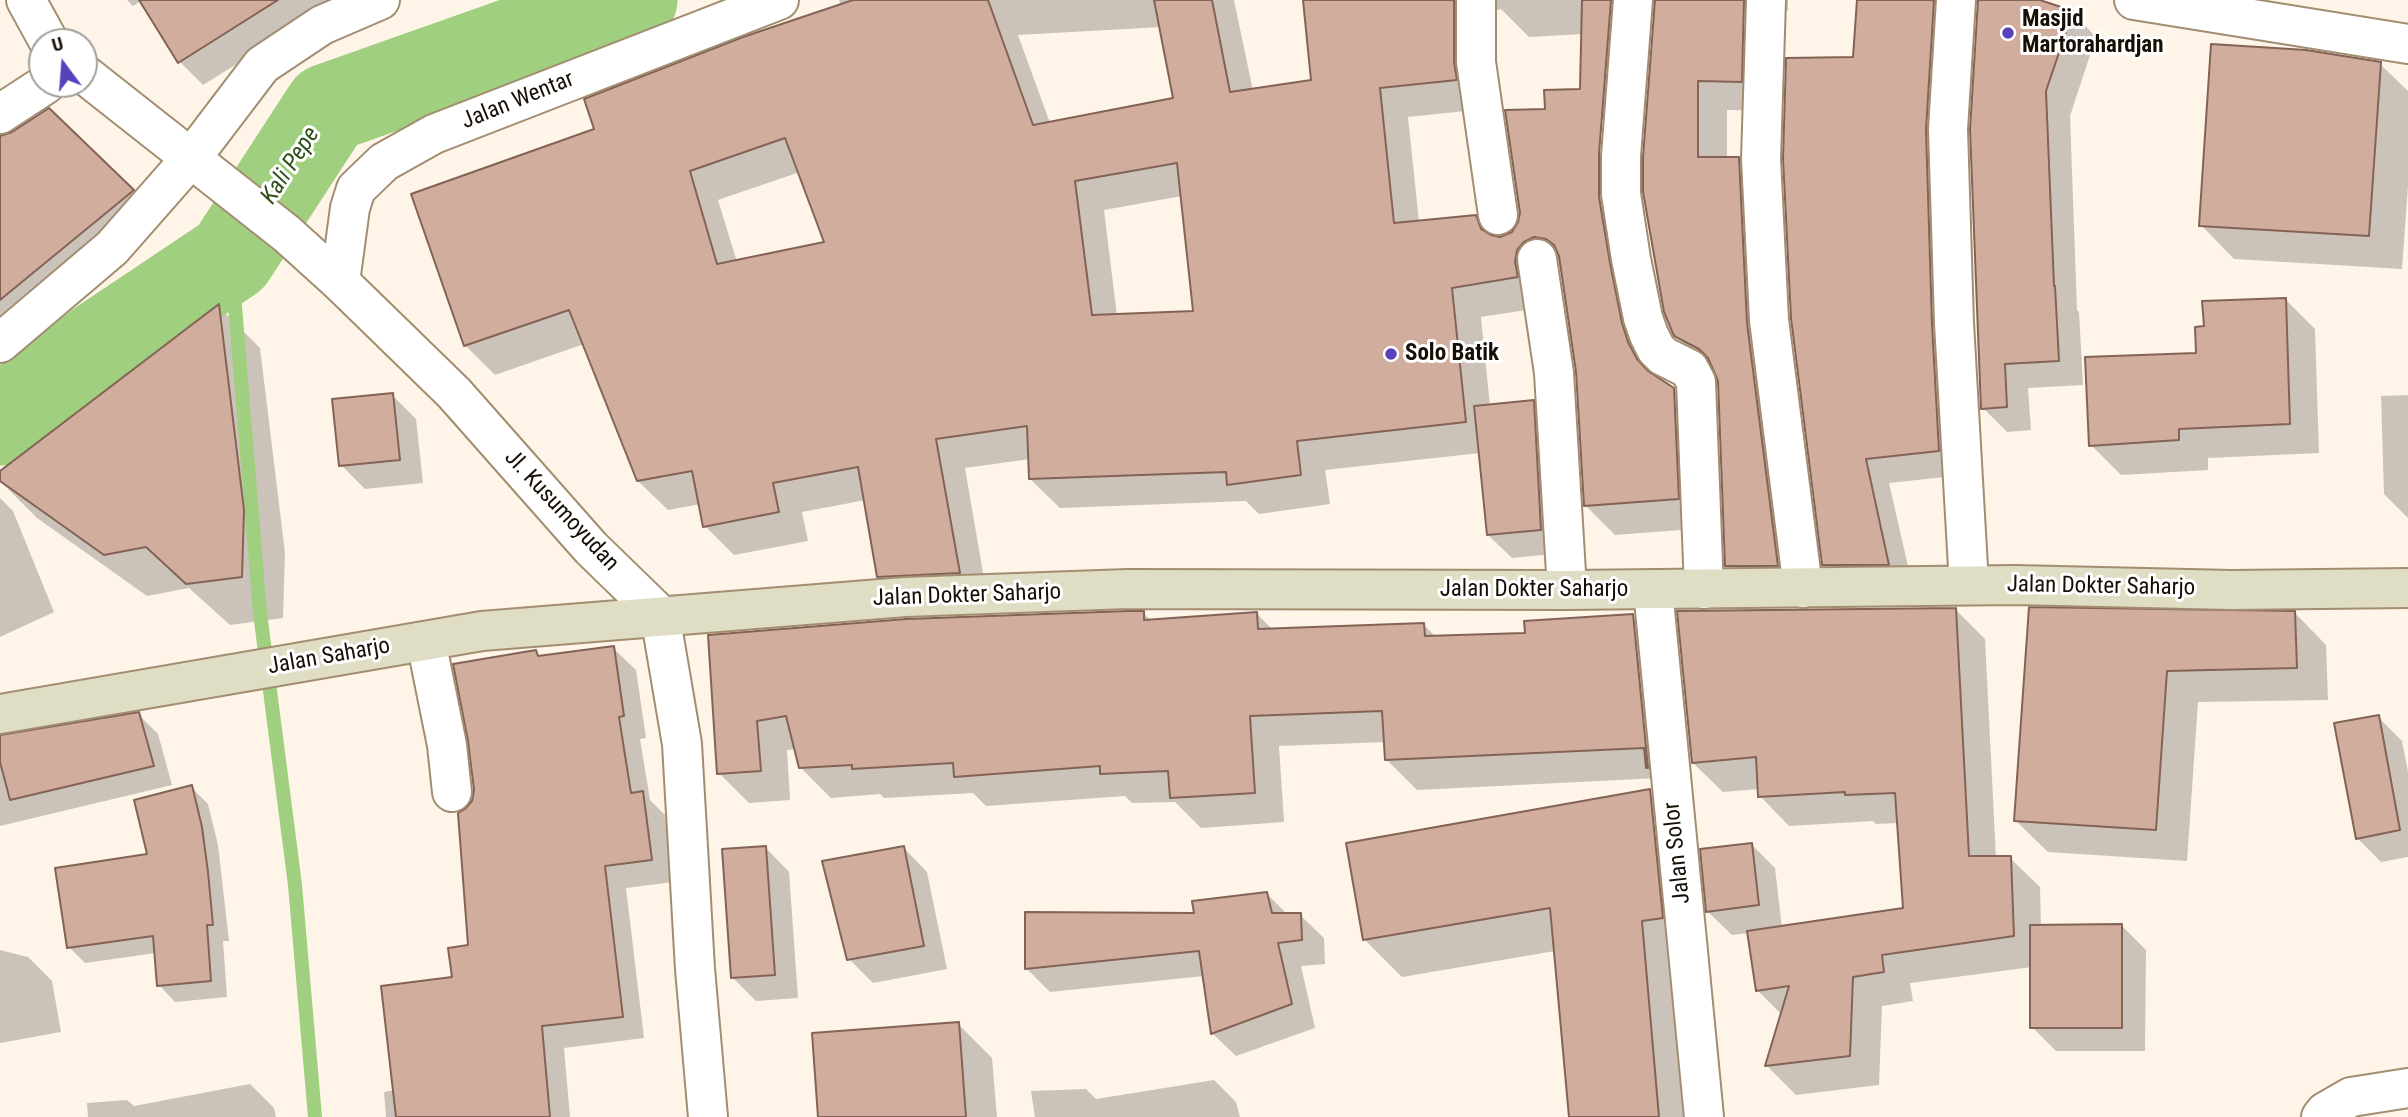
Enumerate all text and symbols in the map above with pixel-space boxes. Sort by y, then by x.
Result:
place label: Masjid Martorahardjan [2022,6,2163,60]
marker: Masjid Martorahardjan [2000,25,2016,41]
north arrow [28,28,98,98]
text: U [49,32,66,57]
street label: Jalan Wentar [458,66,578,136]
water label: Kali Pepe [255,122,327,210]
place label: Solo Batik [1405,340,1499,368]
marker: Solo Batik [1383,346,1399,362]
street label: Jl. Kusumoyudan [498,445,624,577]
street label: Jalan Dokter Saharjo [2007,572,2195,602]
street label: Jalan Dokter Saharjo [1440,576,1628,604]
street label: Jalan Dokter Saharjo [872,579,1062,613]
street label: Jalan Saharjo [266,633,392,681]
street label: Jalan Solor [1659,801,1697,905]

